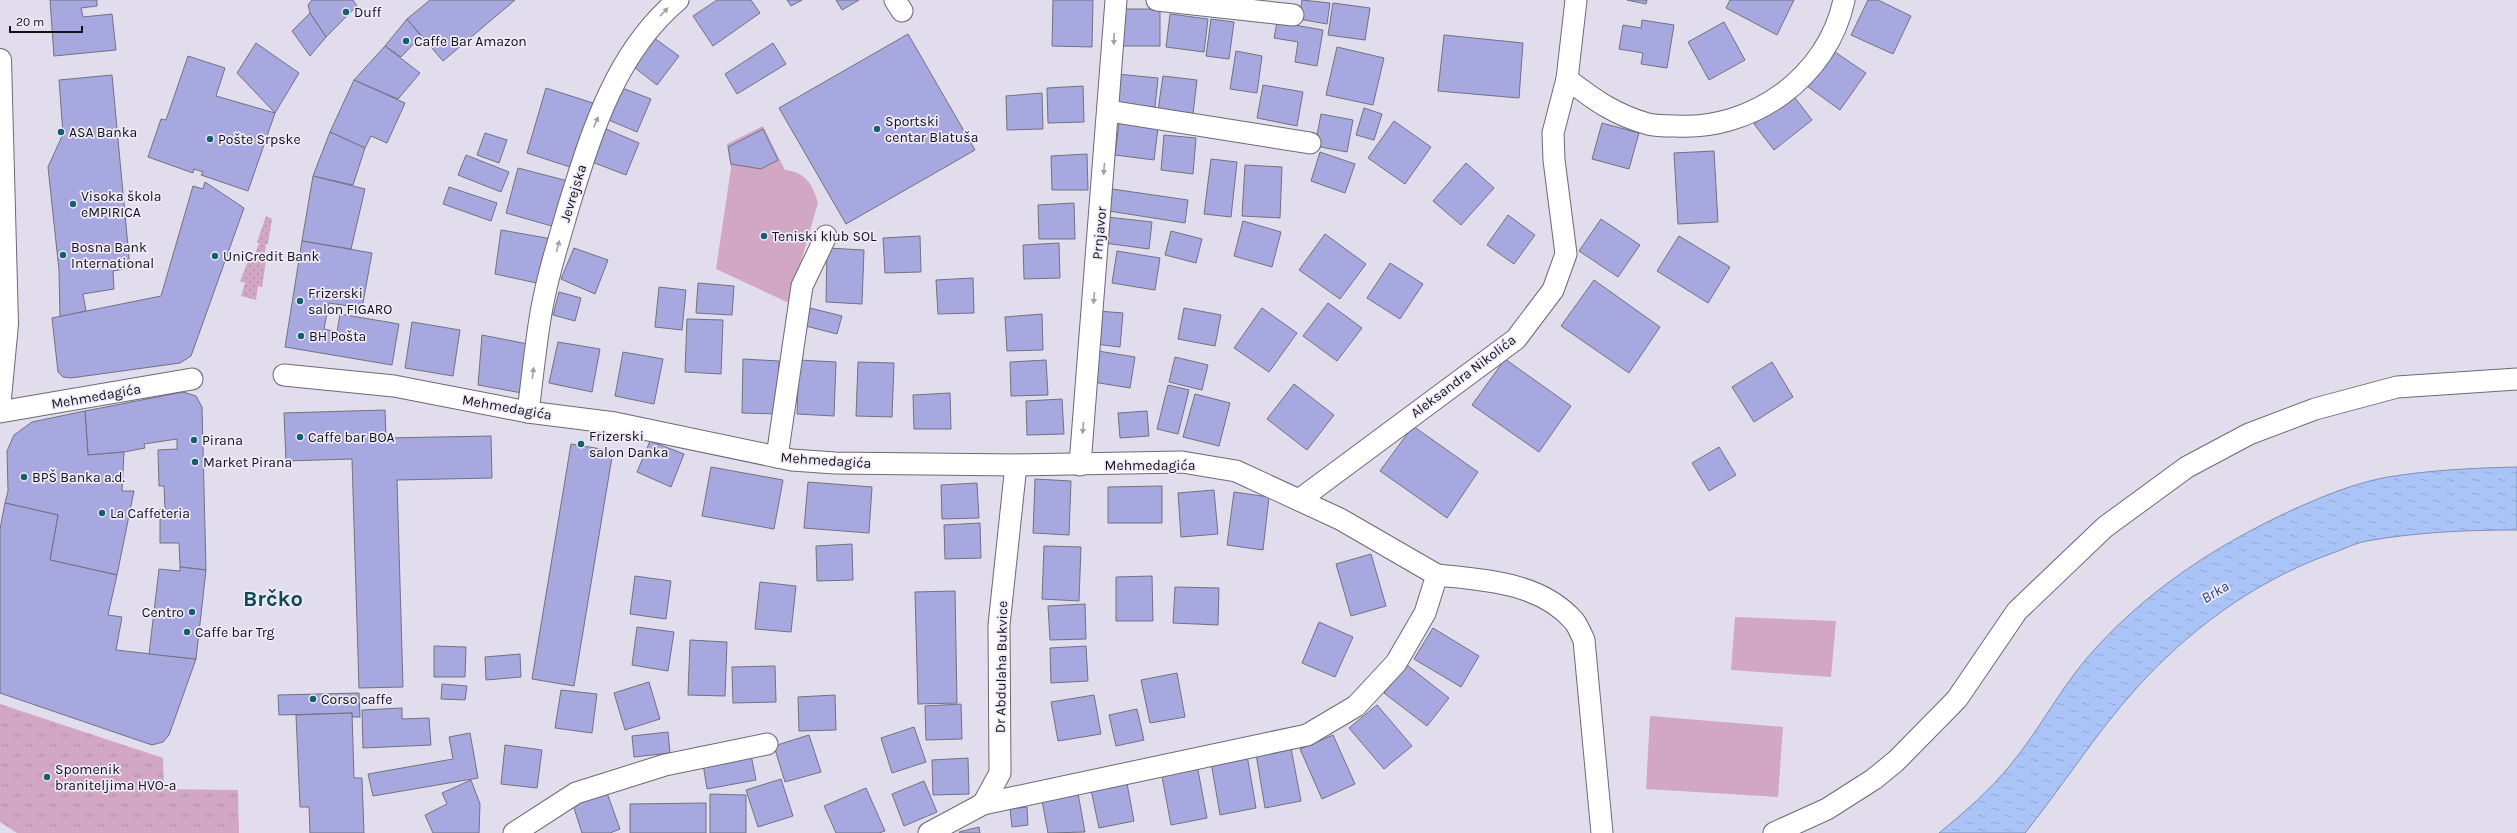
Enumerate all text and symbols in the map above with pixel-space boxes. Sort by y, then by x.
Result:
place label: Duff [354,4,382,21]
marker: Duff [341,7,351,17]
one-way arrow [660,7,669,17]
scale bar [10,8,82,34]
text: 20 m [16,15,44,29]
place label: Caffe Bar Amazon [414,33,527,50]
one-way arrow [1111,33,1117,46]
marker: Caffe Bar Amazon [401,36,411,46]
place label: Sportski centar Blatuša [885,113,978,146]
one-way arrow [593,116,599,127]
place label: ASA Banka [69,124,137,141]
marker: Sportski centar Blatuša [872,124,882,134]
marker: ASA Banka [56,127,66,137]
place label: Pošte Srpske [218,131,301,148]
marker: Pošte Srpske [205,134,215,144]
street label: Jevrejska [557,162,590,224]
one-way arrow [1101,163,1108,175]
place label: Visoka škola eMPIRICA [81,188,162,221]
marker: Visoka škola eMPIRICA [68,199,78,209]
street label: Prnjavor [1089,205,1110,260]
place label: Teniski klub SOL [772,228,877,245]
marker: Teniski klub SOL [759,231,769,241]
place label: Bosna Bank International [71,239,154,272]
one-way arrow [555,240,561,252]
place label: UniCredit Bank [223,248,320,265]
marker: Bosna Bank International [58,250,68,260]
marker: UniCredit Bank [210,251,220,261]
place label: Frizerski salon FIGARO [308,285,392,318]
one-way arrow [1090,292,1097,304]
marker: Frizerski salon FIGARO [295,296,305,306]
place label: BH Pošta [309,328,366,345]
marker: BH Pošta [296,331,306,341]
street label: Aleksandra Nikolića [1407,331,1519,421]
one-way arrow [530,367,536,379]
street label: Mehmedagića [50,380,142,413]
street label: Mehmedagića [461,391,553,424]
one-way arrow [1079,422,1086,434]
place label: Frizerski salon Danka [589,428,668,461]
place label: Caffe bar BOA [308,429,395,446]
place label: Pirana [202,432,243,449]
marker: Caffe bar BOA [295,432,305,442]
marker: Pirana [189,435,199,445]
marker: Frizerski salon Danka [576,439,586,449]
street label: Mehmedagića [780,449,872,472]
place label: Market Pirana [203,454,292,471]
marker: Market Pirana [190,457,200,467]
street label: Mehmedagića [1105,457,1195,474]
place label: BPŠ Banka a.d. [32,469,126,486]
marker: BPŠ Banka a.d. [19,472,29,482]
place label: La Caffeteria [110,505,190,522]
marker: La Caffeteria [97,508,107,518]
water label: Brka [2198,577,2232,607]
district label: Brčko [243,586,303,612]
street label: Dr Abdulaha Bukvice [992,601,1011,733]
place label: Centro [142,604,184,621]
marker: Centro [187,607,197,617]
place label: Caffe bar Trg [195,624,275,641]
marker: Caffe bar Trg [182,627,192,637]
place label: Corso caffe [321,691,392,708]
marker: Corso caffe [308,694,318,704]
place label: Spomenik braniteljima HVO-a [55,761,177,794]
marker: Spomenik braniteljima HVO-a [42,772,52,782]

